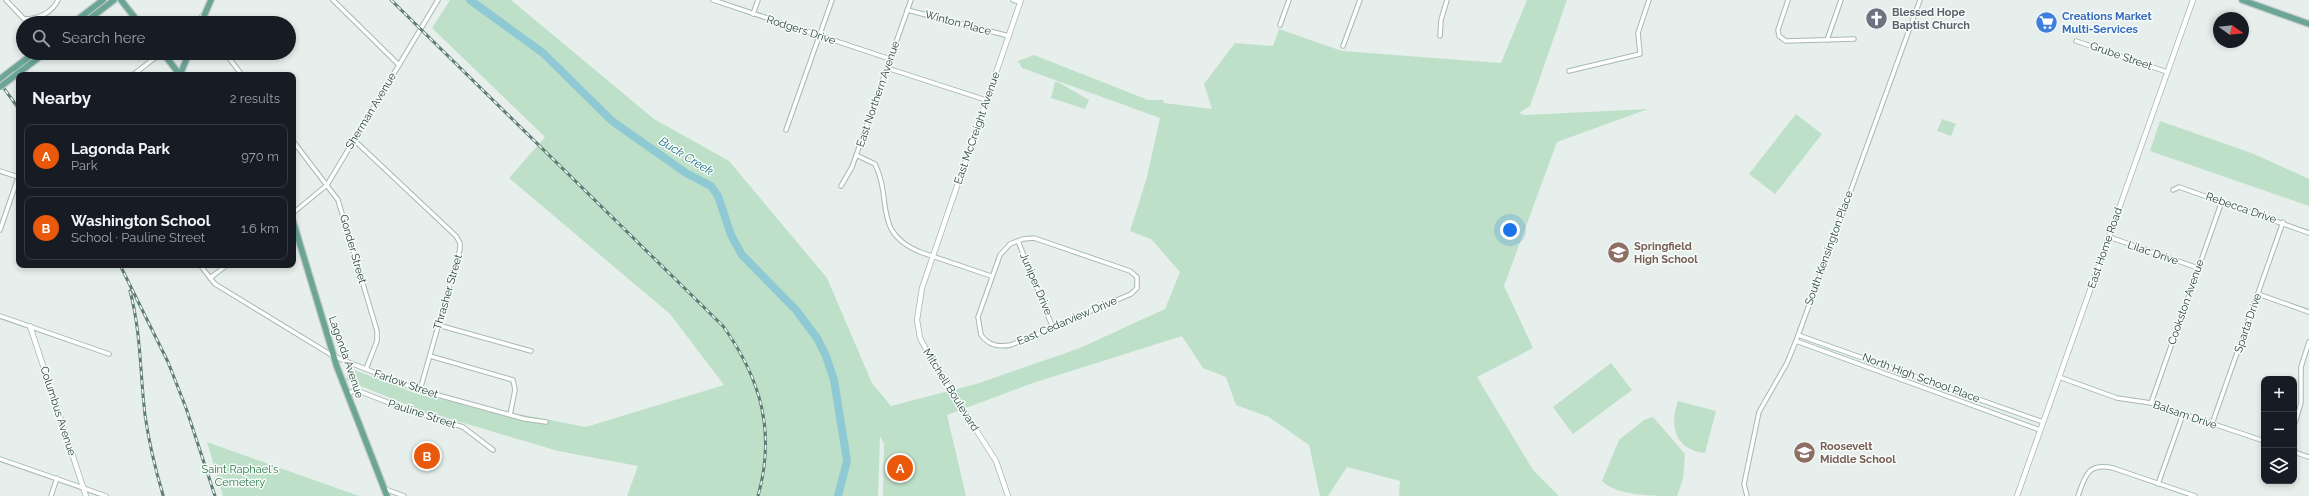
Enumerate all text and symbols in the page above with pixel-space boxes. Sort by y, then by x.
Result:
church icon: Blessed Hope Baptist Church [1863,5,1889,31]
place label: Blessed Hope Baptist Church [1892,6,1970,32]
street label: Winton Place [924,8,993,38]
supermarket icon: Creations Market Multi-Services [2033,9,2059,35]
place label: Creations Market Multi-Services [2062,10,2152,36]
north arrow [2213,12,2249,48]
street label: Rodgers Drive [765,13,838,47]
search box [16,16,296,60]
icon: search [30,27,52,49]
text: Search here [62,29,145,47]
street label: East Northern Avenue [854,39,902,149]
street label: Grube Street [2088,39,2154,73]
street label: Sherman Avenue [343,70,399,152]
street label: East McCreight Avenue [952,70,1003,186]
text: Nearby [32,88,91,108]
text: 2 results [230,91,280,106]
water label: Buck Creek [656,134,716,178]
text: Lagonda Park [71,140,170,158]
text: A [42,149,50,164]
text: 970 m [241,149,279,164]
text: Park [71,158,98,173]
street label: South Kensington Place [1802,189,1856,307]
street label: Rebecca Drive [2204,190,2279,226]
street label: East Home Road [2085,206,2125,290]
text: Washington School [71,212,210,230]
street label: Gonder Street [337,213,369,285]
your location [1500,220,1520,240]
text: B [42,221,50,236]
text: 1.6 km [241,221,279,236]
text: School · Pauline Street [71,230,205,245]
street label: Lilac Drive [2126,238,2181,268]
school or university icon: Springfield High School [1605,239,1631,265]
place label: Springfield High School [1634,240,1698,266]
street label: Juniper Drive [1017,251,1055,318]
street label: Thrasher Street [431,252,465,331]
street label: Cookston Avenue [2165,257,2207,346]
street label: Sparta Drive [2232,291,2264,354]
street label: East Cedarview Drive [1015,294,1119,348]
street label: Lagonda Avenue [326,314,366,400]
street label: Mitchell Boulevard [920,346,982,434]
street label: North High School Place [1860,351,1982,406]
street label: Columbus Avenue [37,365,79,458]
street label: Farlow Street [372,367,440,401]
map controls [2261,376,2297,484]
button: + [2261,376,2297,412]
street label: Pauline Street [386,397,458,431]
street label: Balsam Drive [2151,398,2219,432]
button: − [2261,412,2297,448]
school or university icon: Roosevelt Middle School [1792,439,1818,465]
place label: Roosevelt Middle School [1820,440,1896,466]
pin: B [414,441,440,471]
button: layers [2261,448,2297,484]
pin: A [887,453,913,483]
park label: Saint Raphael's Cemetery [202,463,278,489]

